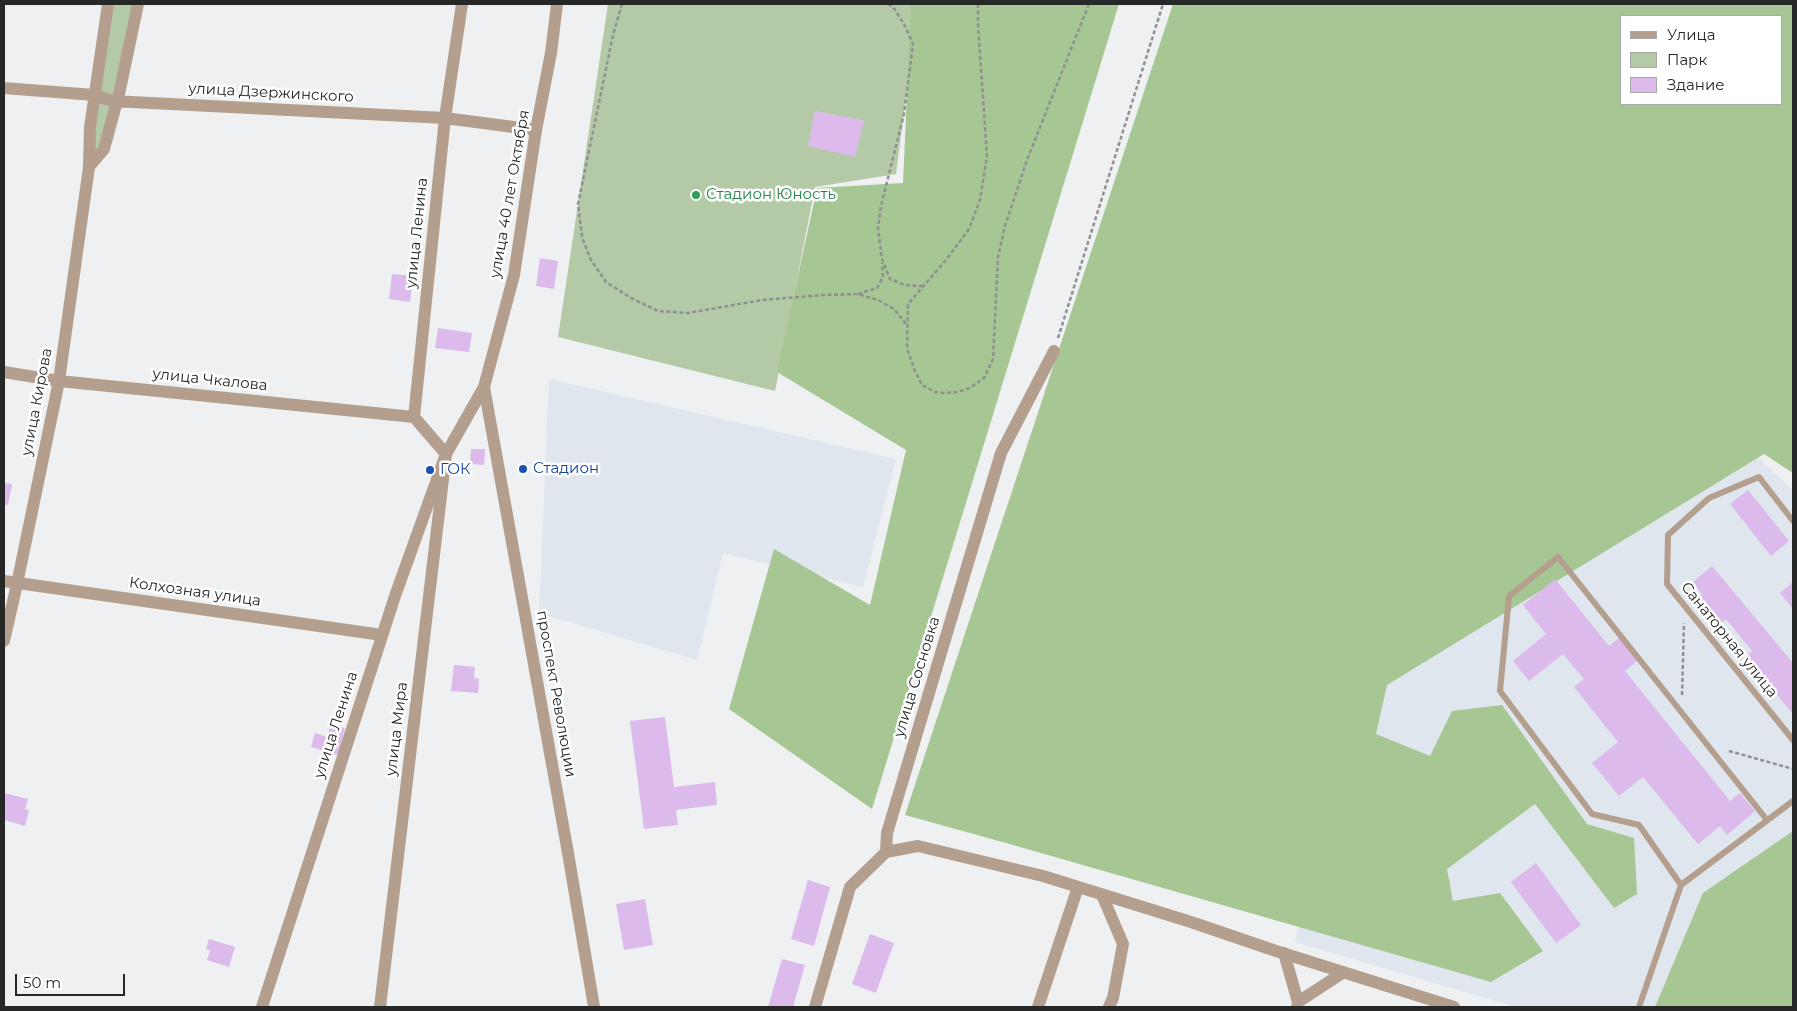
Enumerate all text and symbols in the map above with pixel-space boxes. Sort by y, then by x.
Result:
legend [1620,15,1782,105]
text: Улица [1667,25,1715,44]
text: Парк [1667,50,1707,69]
text: Здание [1667,75,1725,94]
street label: улица Дзержинского [188,80,354,106]
street label: улица 40 лет Октября [486,109,534,279]
street label: улица Ленина [402,177,432,289]
place label: Стадион Юность [706,186,836,204]
marker: Стадион Юность [690,189,702,201]
street label: улица Кирова [18,347,56,457]
street label: улица Чкалова [152,365,268,395]
place label: Стадион [533,460,599,478]
place label: ГОК [440,461,470,479]
marker: Стадион [517,463,529,475]
marker: ГОК [424,464,436,476]
street label: Колхозная улица [128,574,262,610]
street label: Санаторная улица [1677,579,1781,701]
street label: проспект Революции [532,609,580,779]
street label: улица Сосновка [890,614,944,740]
street label: улица Ленина [310,669,362,781]
street label: улица Мира [382,681,412,777]
scale bar [18,964,128,996]
text: 50 m [23,973,61,992]

